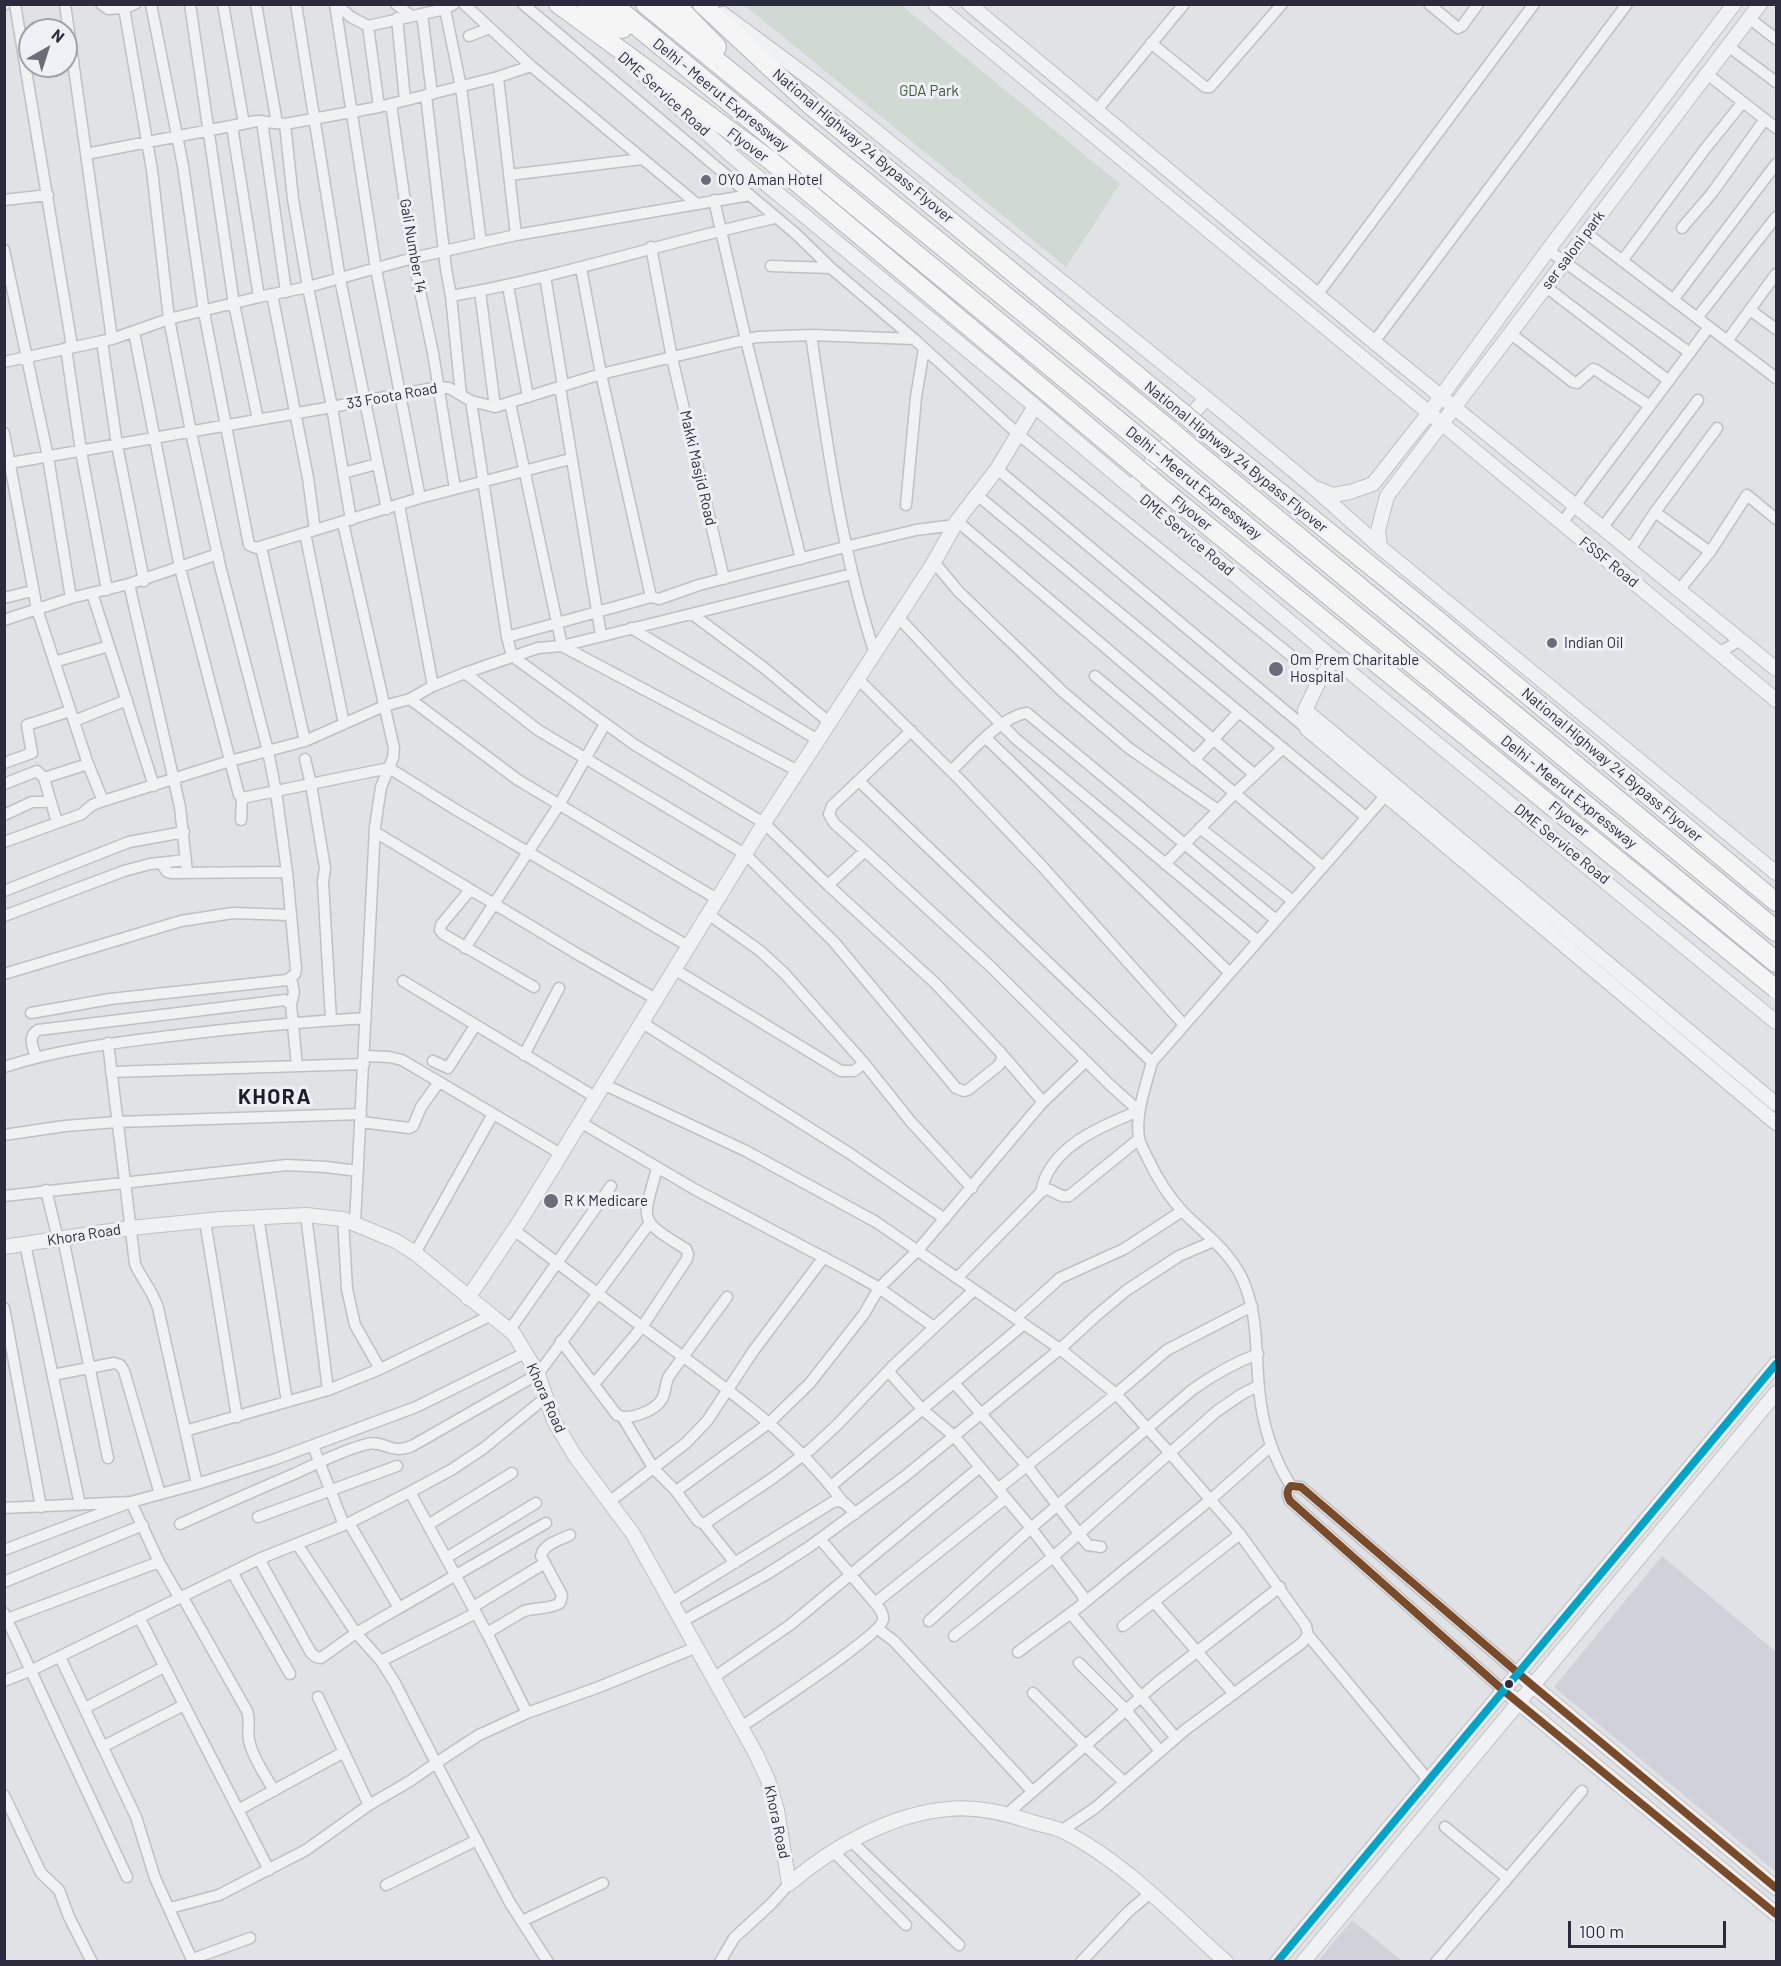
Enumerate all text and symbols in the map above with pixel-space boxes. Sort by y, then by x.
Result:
north arrow [18,18,78,78]
text: N [48,24,68,46]
street label: Delhi - Meerut Expressway [649,35,793,155]
street label: DME Service Road [614,48,714,140]
street label: National Highway 24 Bypass Flyover [769,65,957,227]
park label: GDA Park [899,82,959,100]
street label: Flyover [724,124,772,166]
place label: OYO Aman Hotel [718,171,822,189]
marker: OYO Aman Hotel [699,173,713,187]
street label: Gali Number 14 [396,197,430,295]
street label: ser saloni park [1538,207,1608,293]
street label: National Highway 24 Bypass Flyover [1141,377,1331,537]
street label: 33 Foota Road [345,379,439,413]
street label: Makki Masjid Road [676,409,720,527]
street label: Delhi - Meerut Expressway [1122,423,1266,543]
street label: DME Service Road [1136,490,1238,580]
street label: Flyover [1168,491,1216,535]
street label: FSSF Road [1576,533,1642,591]
place label: Indian Oil [1564,634,1623,652]
marker: Indian Oil [1545,636,1559,650]
place label: Om Prem Charitable Hospital [1290,651,1419,686]
marker: Om Prem Charitable Hospital [1267,660,1285,678]
street label: National Highway 24 Bypass Flyover [1518,684,1706,846]
street label: Delhi - Meerut Expressway [1497,732,1641,852]
street label: Flyover [1545,797,1593,841]
street label: DME Service Road [1511,800,1613,888]
district label: KHORA [238,1084,312,1110]
marker: R K Medicare [542,1192,560,1210]
place label: R K Medicare [564,1192,648,1210]
street label: Khora Road [46,1220,122,1250]
street label: Khora Road [523,1360,569,1436]
unlabelled marker [1503,1678,1515,1690]
street label: Khora Road [760,1784,794,1860]
scale bar [1571,1909,1728,1947]
text: 100 m [1579,1920,1624,1942]

